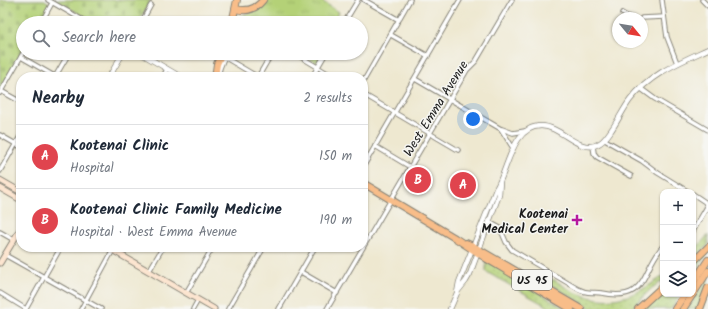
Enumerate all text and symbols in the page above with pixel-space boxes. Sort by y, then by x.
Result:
north arrow [612,12,648,48]
search box [16,16,368,60]
text: Search here [62,26,136,50]
icon: search [30,27,52,49]
street label: West Emma Avenue [398,57,474,161]
text: Nearby [32,85,84,112]
text: 2 results [304,88,352,109]
your location [463,109,483,129]
text: Kootenai Clinic [70,134,169,158]
text: A [41,146,49,167]
text: 150 m [319,146,352,167]
text: Hospital [70,158,114,179]
pin: B [405,165,431,195]
pin: A [450,170,476,200]
map controls [660,189,696,297]
button: + [660,189,696,225]
text: Kootenai Clinic Family Medicine [70,198,282,222]
place label: Kootenai Medical Center [482,204,569,240]
text: B [41,210,49,231]
text: 190 m [320,210,352,231]
marker: Kootenai Medical Center [571,214,583,226]
text: Hospital · West Emma Avenue [70,222,237,243]
button: − [660,225,696,261]
button: layers [660,261,696,297]
road number: US 95 [512,270,552,290]

